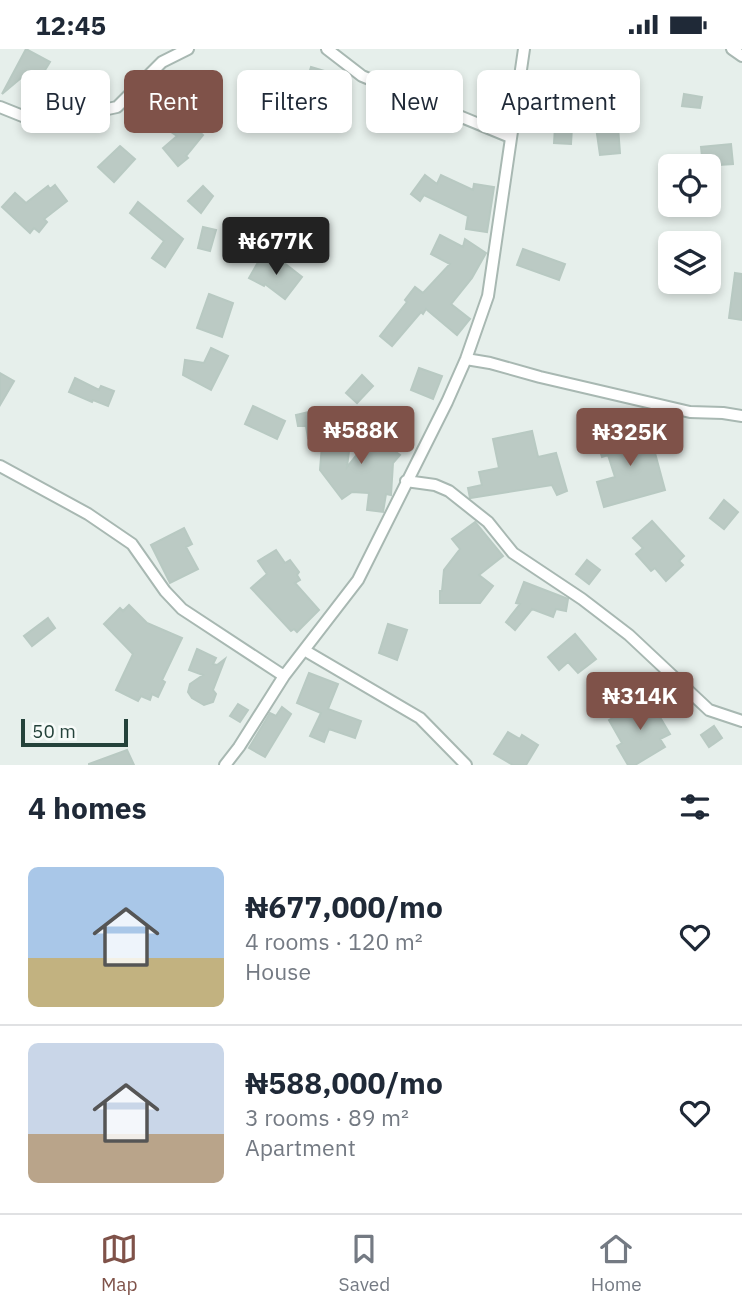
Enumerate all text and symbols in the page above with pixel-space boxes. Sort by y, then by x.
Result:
text: 12:45 [35,8,106,42]
chip: Buy [21,70,110,133]
chip: Rent [124,70,223,133]
chip: Filters [237,70,352,133]
chip: New [366,70,463,133]
chip: Apartment [477,70,640,133]
map controls [658,154,721,294]
button: locate [658,154,721,217]
pin: ₦677K [227,217,325,277]
text: ₦677K [238,225,314,255]
button: layers [658,231,721,294]
pin: ₦588K [312,407,410,466]
pin: ₦325K [581,409,679,468]
text: ₦588K [323,414,399,444]
text: ₦325K [592,416,668,446]
pin: ₦314K [591,673,689,732]
text: ₦314K [602,680,678,710]
scale bar [21,716,128,748]
text: 50 m [32,719,76,743]
text: 4 homes [28,788,147,827]
icon: filters [676,788,714,826]
text: ₦677,000/mo [245,887,443,926]
icon: home [84,895,168,979]
icon: heart [676,918,714,956]
text: 4 rooms · 120 m² [245,926,423,956]
text: House [245,956,311,986]
text: ₦588,000/mo [245,1063,443,1102]
icon: home [84,1071,168,1155]
icon: heart [676,1094,714,1132]
text: 3 rooms · 89 m² [245,1102,409,1132]
text: Apartment [245,1132,356,1162]
tab: Map [100,1230,138,1296]
tab: Saved [339,1230,390,1296]
tab: Home [591,1230,642,1296]

